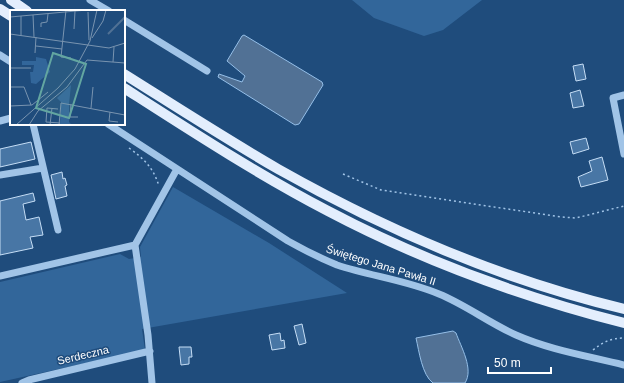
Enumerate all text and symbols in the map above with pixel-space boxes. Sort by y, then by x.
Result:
inset map [10,10,125,125]
street label: Świętego Jana Pawła II [325,243,437,287]
street label: Serdeczna [56,343,111,367]
scale bar [488,349,551,375]
text: 50 m [494,356,521,370]

